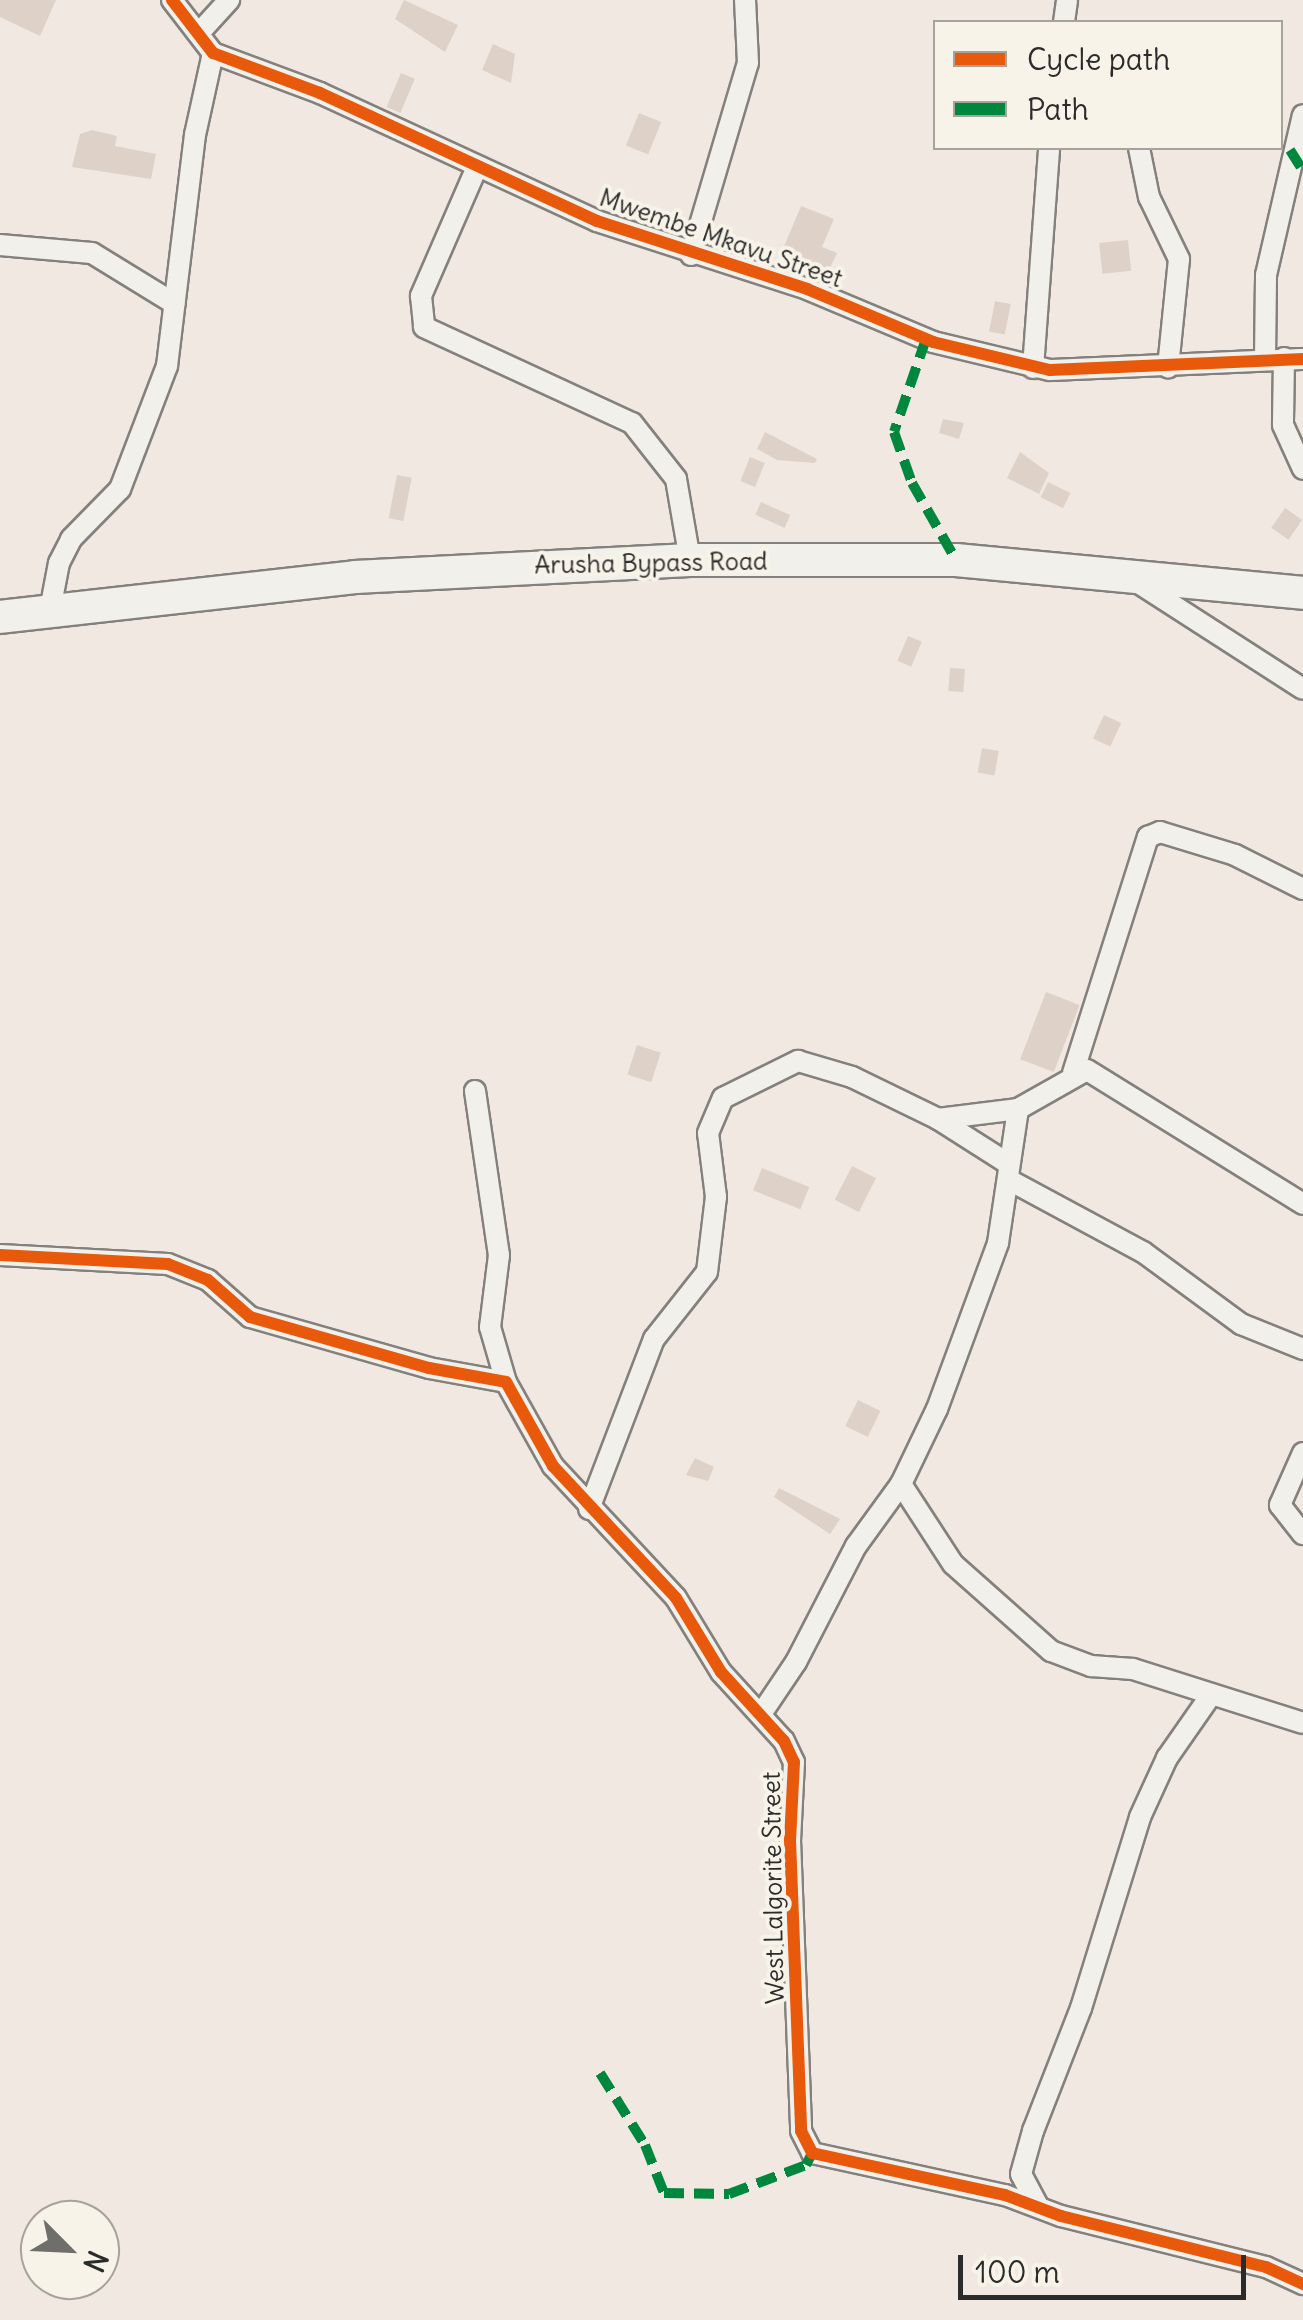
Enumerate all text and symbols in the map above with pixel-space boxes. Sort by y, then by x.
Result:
legend [933,20,1283,150]
text: Cycle path [1027,40,1170,78]
text: Path [1027,90,1089,128]
street label: Mwembe Mkavu Street [596,182,846,294]
street label: Arusha Bypass Road [534,546,768,580]
street label: West Lalgorite Street [756,1772,790,2004]
north arrow [20,2200,120,2300]
scale bar [963,2235,1250,2297]
text: N [75,2245,116,2278]
text: 100 m [975,2253,1060,2291]

